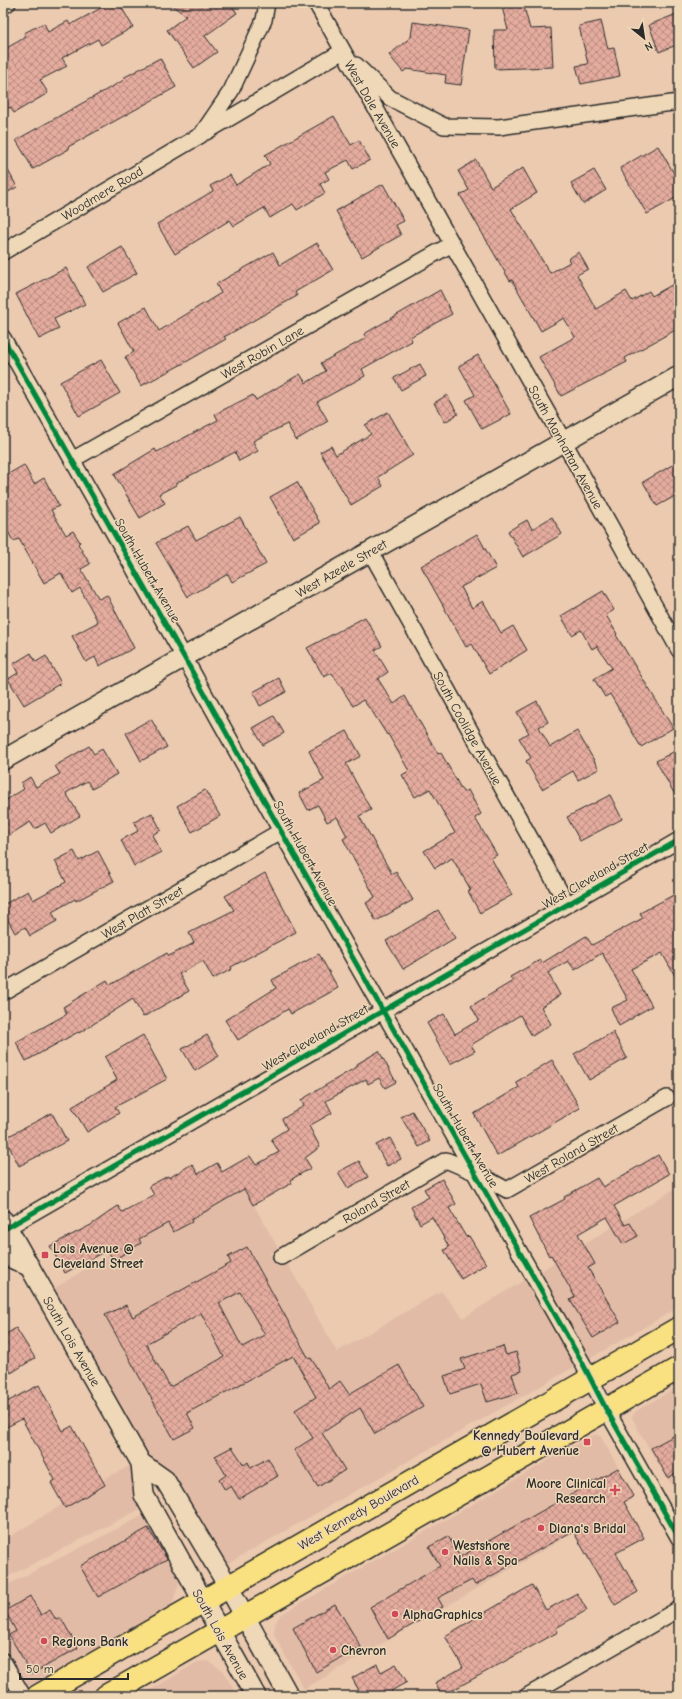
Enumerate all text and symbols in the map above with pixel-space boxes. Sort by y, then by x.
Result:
north arrow [624,18,664,58]
text: N [642,39,655,54]
street label: West Dale Avenue [341,58,404,151]
street label: Woodmere Road [59,163,146,224]
street label: West Robin Lane [218,322,307,382]
street label: South Manhattan Avenue [525,383,606,512]
street label: South Hubert Avenue [112,515,184,626]
street label: West Azeele Street [293,536,391,601]
street label: South Coolidge Avenue [430,669,505,788]
street label: South Hubert Avenue [270,798,341,909]
street label: West Cleveland Street [540,838,652,912]
street label: West Platt Street [99,882,187,942]
street label: West Cleveland Street [260,1000,372,1074]
street label: South Hubert Avenue [430,1080,502,1191]
street label: West Roland Street [522,1120,622,1186]
street label: Roland Street [340,1176,414,1227]
place label: Lois Avenue @ Cleveland Street [53,1241,144,1271]
marker: Lois Avenue @ Cleveland Street [40,1250,50,1260]
street label: South Lois Avenue [40,1294,104,1389]
place label: Kennedy Boulevard @ Hubert Avenue [473,1428,580,1458]
marker: Kennedy Boulevard @ Hubert Avenue [582,1437,592,1447]
street label: West Kennedy Boulevard [295,1472,421,1553]
place label: Moore Clinical Research [526,1476,606,1506]
marker: Moore Clinical Research [609,1484,621,1496]
place label: Diana's Bridal [549,1521,626,1536]
marker: Diana's Bridal [536,1523,546,1533]
place label: Westshore Nails & Spa [453,1538,518,1568]
marker: Westshore Nails & Spa [440,1547,450,1557]
street label: South Lois Avenue [189,1586,252,1683]
place label: AlphaGraphics [403,1607,483,1622]
marker: AlphaGraphics [390,1609,400,1619]
place label: Regions Bank [52,1634,129,1649]
marker: Regions Bank [39,1636,49,1646]
place label: Chevron [341,1643,386,1658]
marker: Chevron [328,1645,338,1655]
scale bar [20,1655,128,1681]
text: 50 m [26,1662,54,1676]

